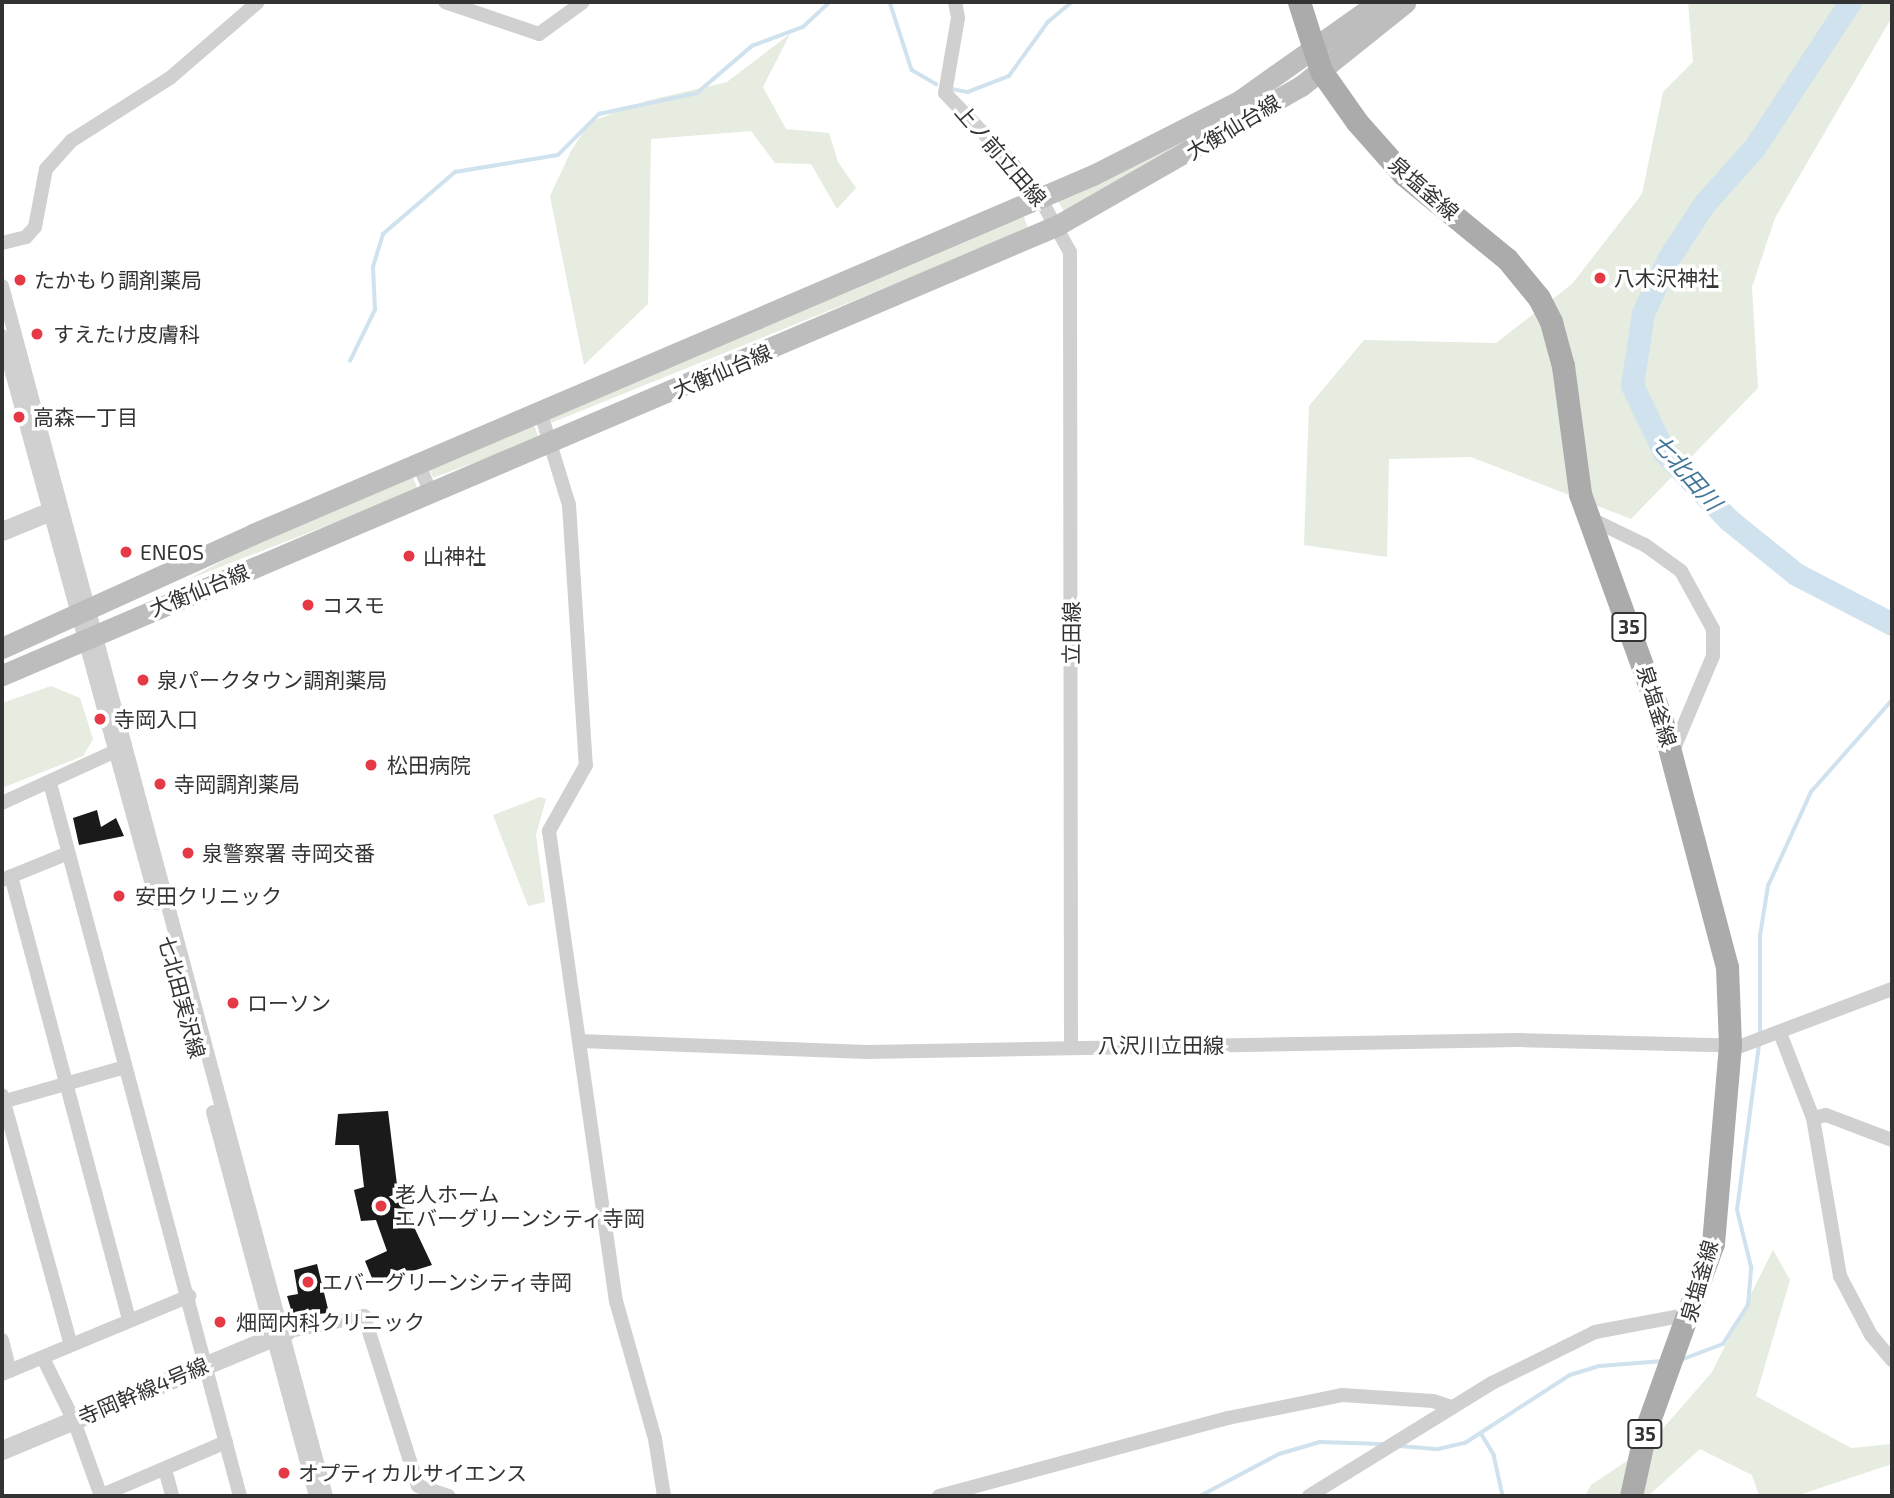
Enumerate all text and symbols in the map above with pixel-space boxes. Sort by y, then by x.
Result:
street label: 大衡仙台線 [1182,89,1284,165]
street label: 上ノ前立田線 [950,99,1052,211]
street label: 泉塩釜線 [1384,151,1464,225]
place label: 八木沢神社 [1614,265,1719,291]
place label: たかもり調剤薬局 [34,267,202,293]
marker: 八木沢神社 [1592,270,1608,286]
marker: たかもり調剤薬局 [12,272,28,288]
place label: すえたけ皮膚科 [53,321,200,347]
marker: すえたけ皮膚科 [27,324,47,344]
street label: 大衡仙台線 [669,339,775,403]
place label: 高森一丁目 [33,404,138,430]
marker: 高森一丁目 [11,409,27,425]
water label: 七北田川 [1646,428,1728,516]
place label: ENEOS [140,539,204,565]
place label: 山神社 [423,543,486,569]
marker: ENEOS [118,544,134,560]
marker: 山神社 [401,548,417,564]
street label: 大衡仙台線 [146,559,252,621]
place label: コスモ [322,592,385,618]
marker: コスモ [300,597,316,613]
street label: 立田線 [1058,602,1084,664]
road number: 35 [1610,612,1648,642]
street label: 泉塩釜線 [1632,662,1682,750]
place label: 泉パークタウン調剤薬局 [157,667,388,693]
marker: 泉パークタウン調剤薬局 [135,672,151,688]
place label: 寺岡入口 [114,706,198,732]
marker: 寺岡入口 [92,711,108,727]
place label: 松田病院 [387,752,471,778]
marker: 松田病院 [361,755,381,775]
place label: 寺岡調剤薬局 [174,771,300,797]
marker: 寺岡調剤薬局 [152,776,168,792]
place label: 泉警察署 寺岡交番 [202,840,375,866]
marker: 泉警察署 寺岡交番 [180,845,196,861]
place label: 安田クリニック [135,883,282,909]
marker: 安田クリニック [109,886,129,906]
street label: 七北田実沢線 [154,933,210,1061]
place label: ローソン [247,990,331,1016]
marker: ローソン [225,995,241,1011]
street label: 八沢川立田線 [1098,1032,1224,1058]
place label: 老人ホーム エバーグリーンシティ寺岡 [395,1181,647,1231]
marker: 老人ホーム エバーグリーンシティ寺岡 [373,1198,389,1214]
street label: 泉塩釜線 [1675,1237,1723,1325]
place label: エバーグリーンシティ寺岡 [322,1269,574,1295]
marker: エバーグリーンシティ寺岡 [300,1274,316,1290]
place label: 畑岡内科クリニック [236,1309,425,1335]
marker: 畑岡内科クリニック [210,1312,230,1332]
street label: 寺岡幹線4号線 [74,1352,212,1430]
road number: 35 [1626,1418,1664,1450]
place label: オプティカルサイエンス [298,1460,529,1486]
marker: オプティカルサイエンス [276,1465,292,1481]

